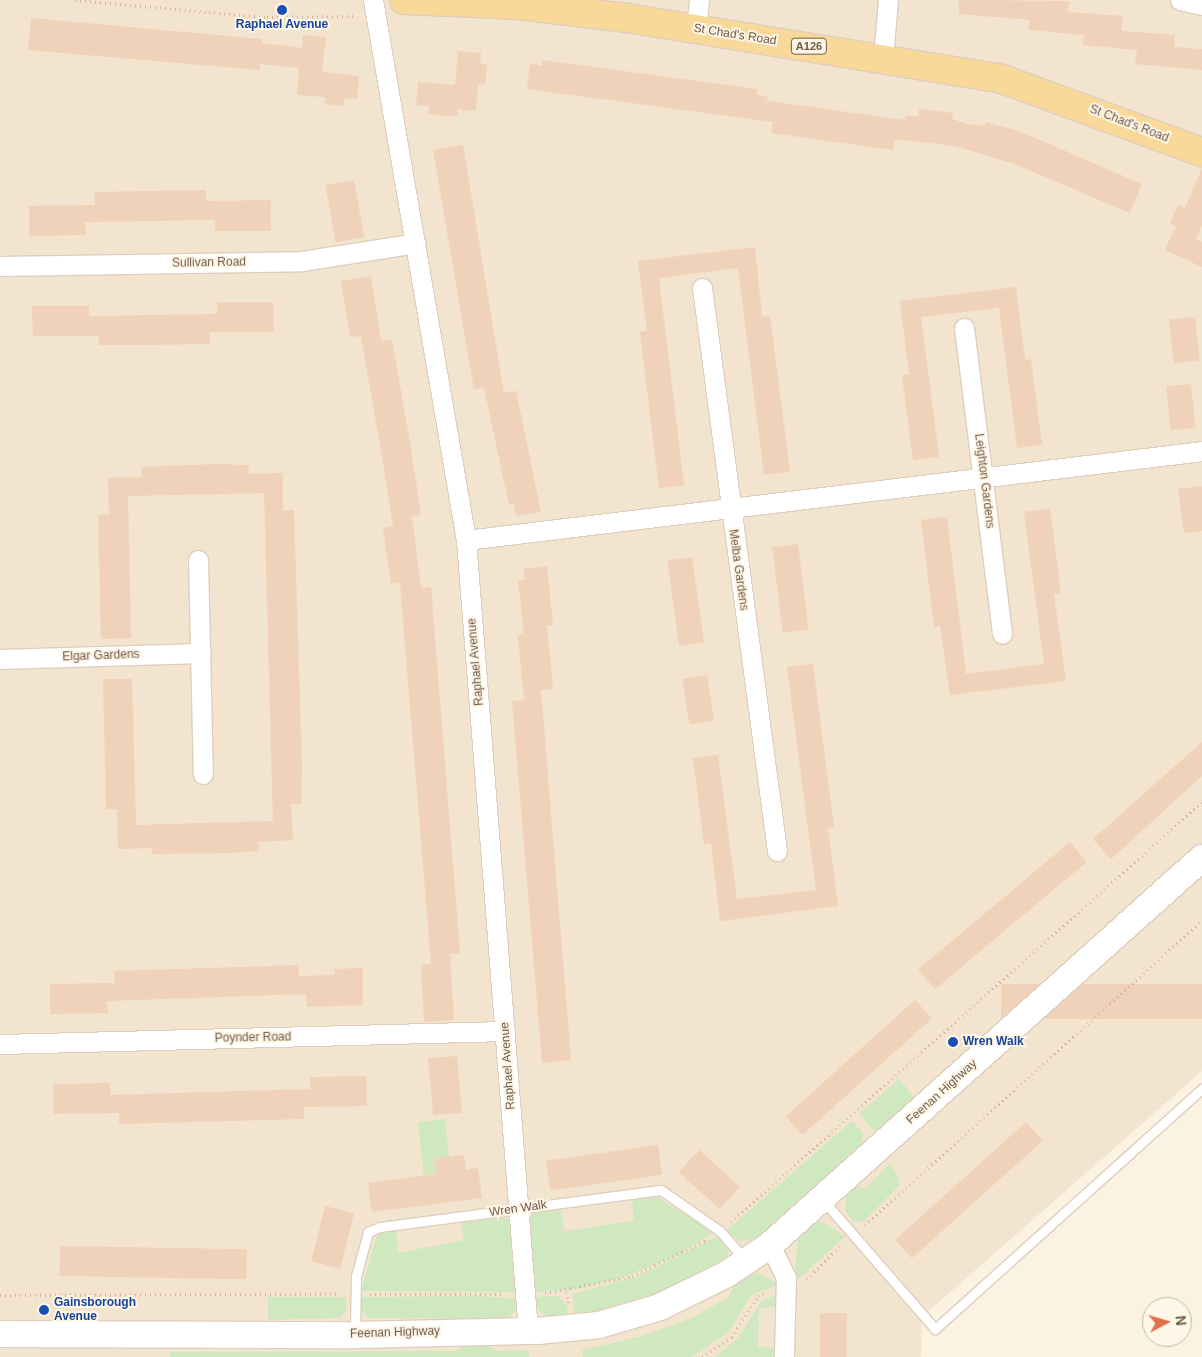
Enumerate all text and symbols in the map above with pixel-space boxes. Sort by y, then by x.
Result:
marker: Raphael Avenue [276,4,288,16]
place label: Raphael Avenue [236,18,328,32]
street label: St Chad's Road [693,21,777,49]
road number: A126 [790,37,828,54]
street label: St Chad's Road [1087,102,1171,146]
street label: Sullivan Road [172,255,246,271]
street label: Leighton Gardens [971,433,997,529]
street label: Melba Gardens [725,528,751,612]
street label: Raphael Avenue [465,617,487,707]
street label: Elgar Gardens [62,647,140,665]
street label: Raphael Avenue [498,1021,518,1111]
street label: Poynder Road [215,1030,291,1046]
place label: Wren Walk [963,1035,1024,1049]
marker: Wren Walk [947,1036,959,1048]
street label: Feenan Highway [904,1057,980,1127]
street label: Wren Walk [488,1198,548,1220]
place label: Gainsborough Avenue [54,1296,136,1324]
north arrow [1142,1297,1192,1347]
marker: Gainsborough Avenue [38,1304,50,1316]
text: N [1172,1315,1189,1326]
street label: Feenan Highway [350,1324,440,1342]

